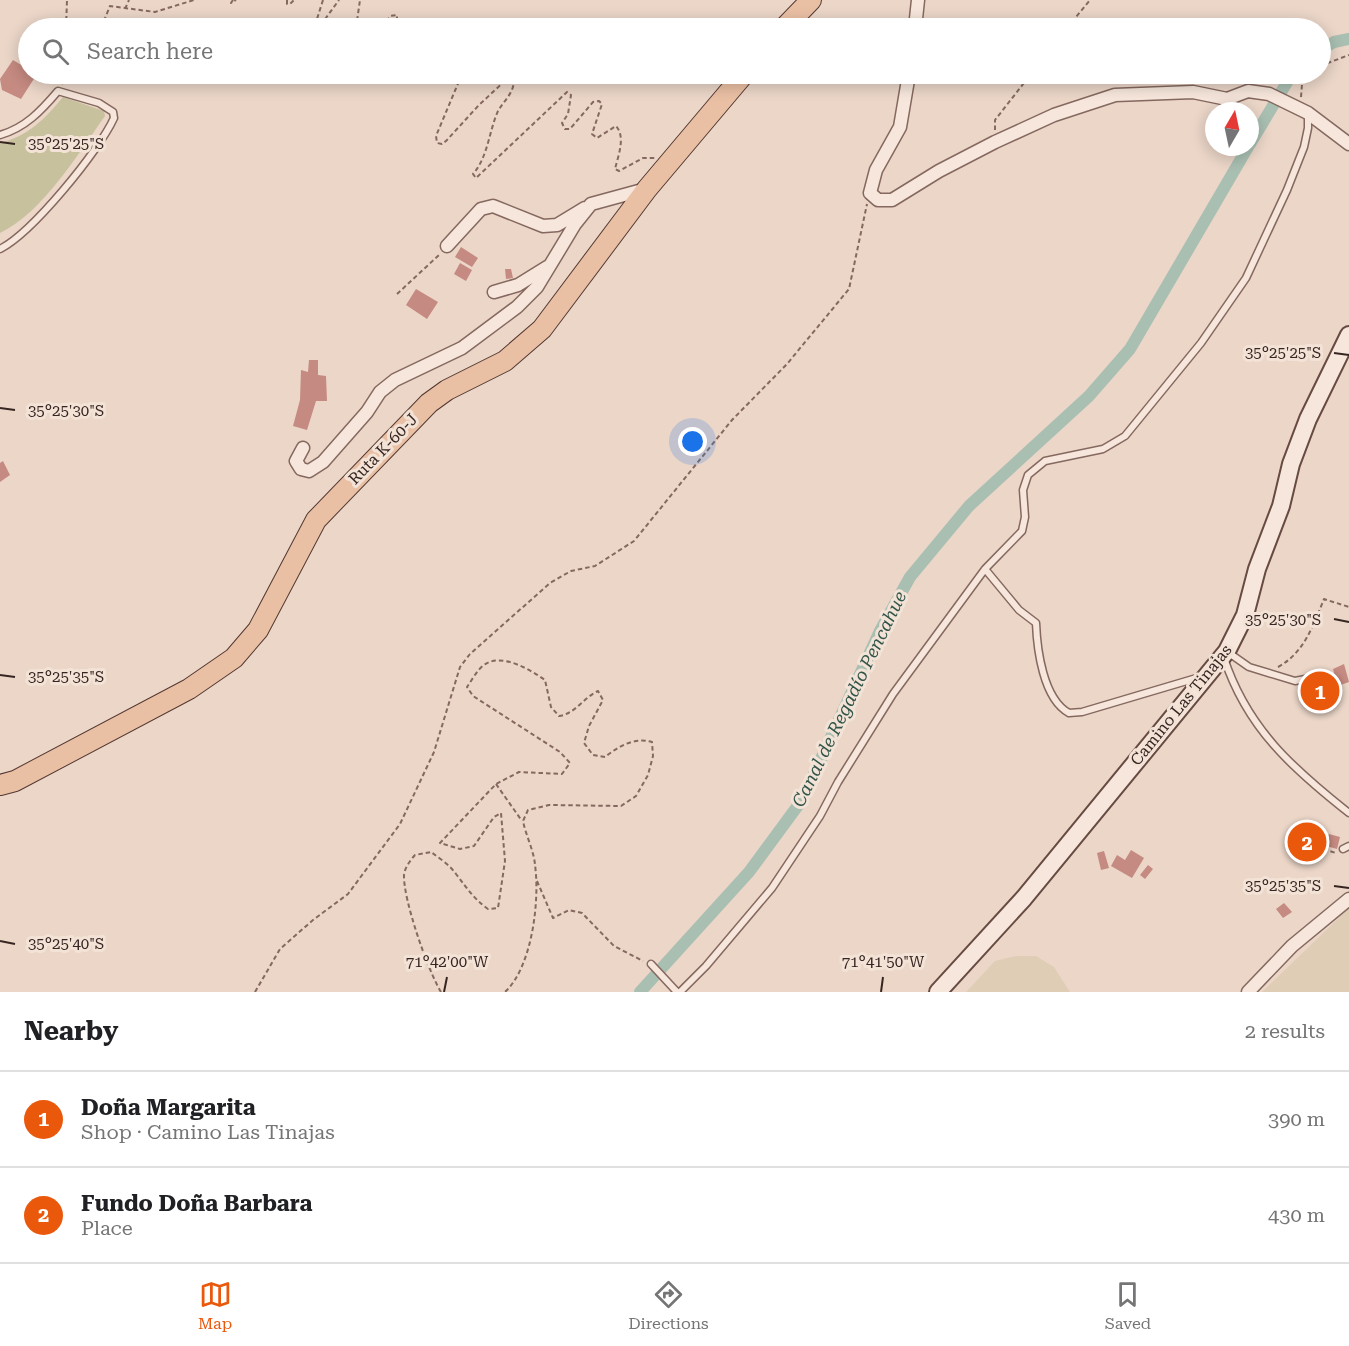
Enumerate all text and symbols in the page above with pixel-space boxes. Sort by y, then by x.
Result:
search box [18,18,1331,84]
icon: search [39,35,72,68]
text: Search here [87,39,213,64]
north arrow [1205,102,1259,156]
text: 35°25'25"S [28,135,104,153]
text: 35°25'25"S [1245,344,1321,362]
text: 35°25'30"S [28,402,104,420]
street label: Ruta K-60-J [345,410,421,488]
your location [678,427,707,456]
water label: Canal de Regadío Pencahue [788,588,910,810]
text: 35°25'30"S [1245,611,1321,629]
street label: Camino Las Tinajas [1126,640,1236,769]
text: 35°25'35"S [28,668,104,686]
pin: 1 [1300,668,1340,714]
pin: 2 [1288,820,1326,864]
text: 35°25'35"S [1245,877,1321,895]
text: 35°25'40"S [28,935,104,953]
text: 71°42'00"W [406,953,489,971]
text: 71°41'50"W [842,953,925,971]
text: Nearby [24,1016,118,1046]
text: 2 results [1245,1019,1325,1043]
text: Doña Margarita [81,1095,256,1120]
text: 1 [38,1107,49,1131]
text: 390 m [1268,1107,1325,1131]
text: Shop · Camino Las Tinajas [81,1120,335,1144]
text: Fundo Doña Barbara [81,1191,312,1216]
text: 2 [38,1203,49,1227]
text: 430 m [1268,1203,1325,1227]
text: Place [81,1216,133,1240]
tab: Map [198,1278,232,1333]
tab: Directions [628,1278,709,1333]
tab: Saved [1105,1278,1151,1333]

